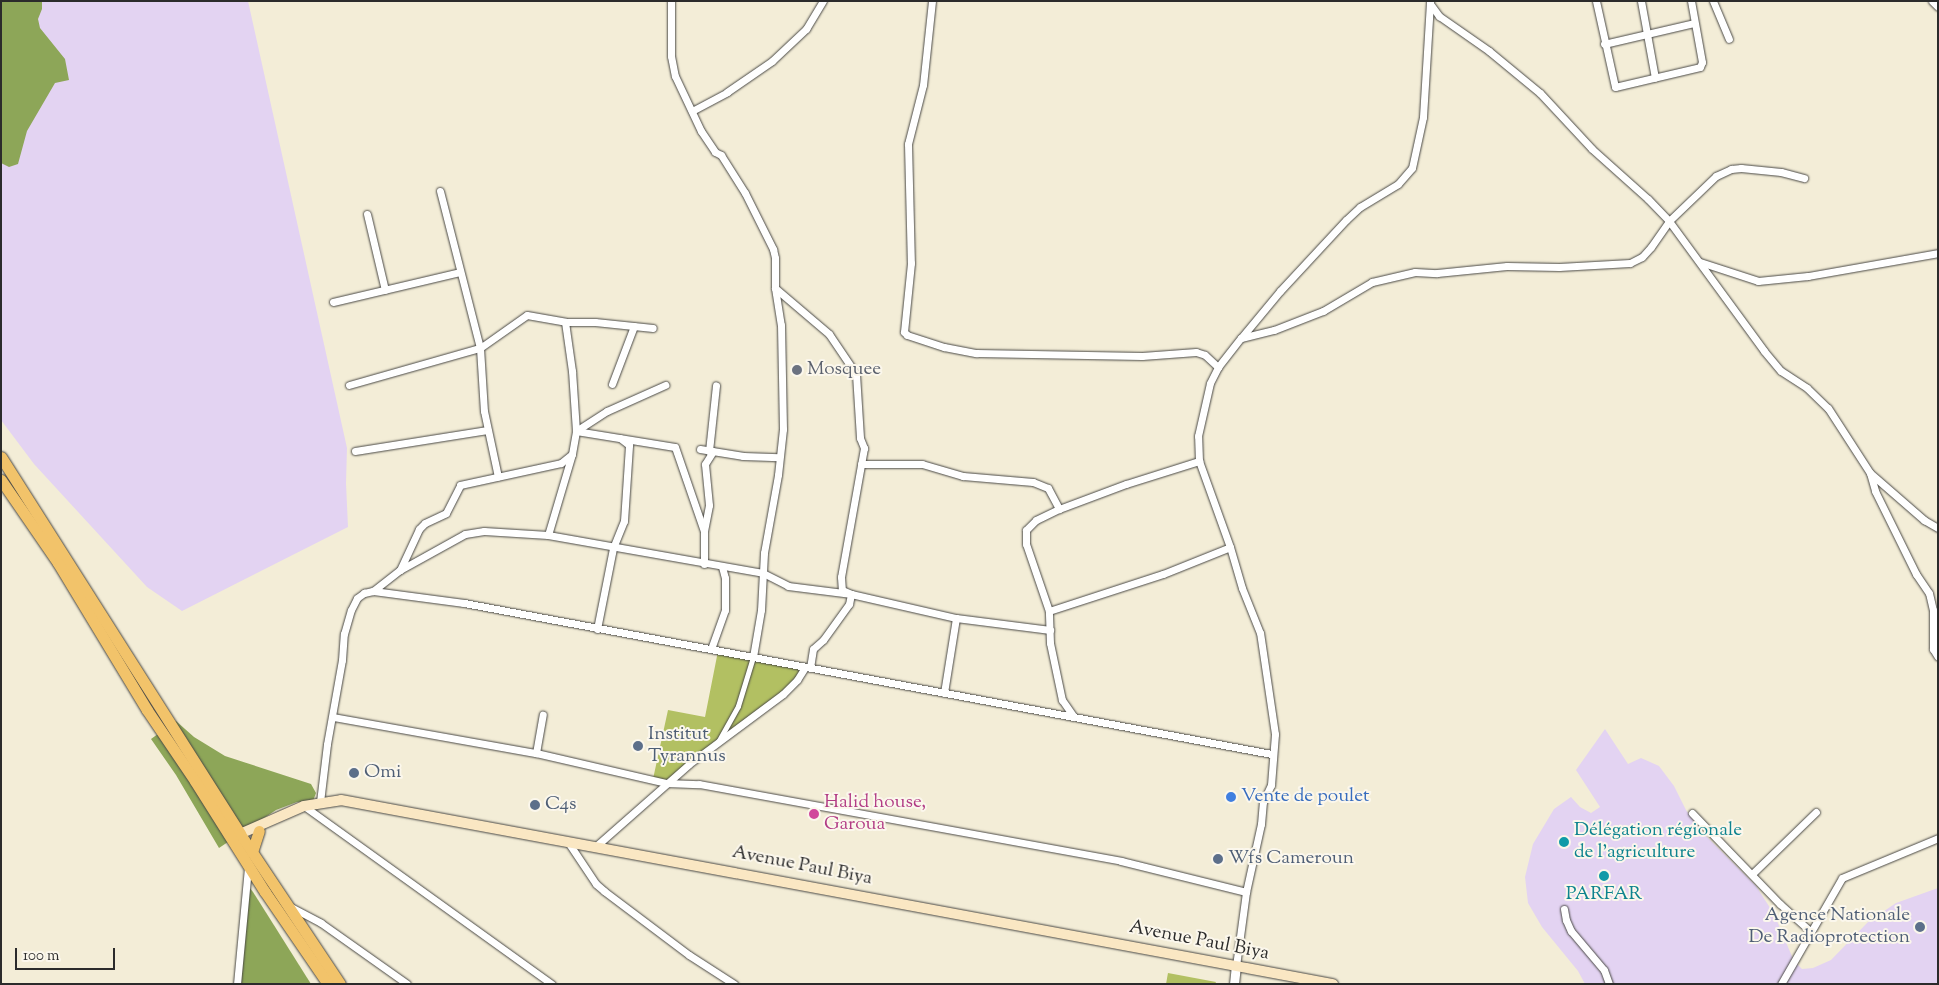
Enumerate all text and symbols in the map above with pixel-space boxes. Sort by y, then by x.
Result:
place label: Mosquee [807,359,881,381]
marker: Mosquee [791,364,803,376]
place label: Institut Tyrannus [648,724,726,768]
marker: Institut Tyrannus [632,740,644,752]
place label: Omi [364,762,401,784]
marker: Omi [348,767,360,779]
place label: Vente de poulet [1241,786,1369,808]
marker: Vente de poulet [1225,791,1237,803]
place label: Halid house, Garoua [824,792,926,836]
place label: C4s [545,794,577,816]
marker: C4s [529,799,541,811]
marker: Halid house, Garoua [808,808,820,820]
place label: Délégation régionale de l'agriculture [1574,820,1742,864]
marker: Délégation régionale de l'agriculture [1558,836,1570,848]
street label: Avenue Paul Biya [730,841,874,891]
place label: Wfs Cameroun [1228,848,1354,870]
marker: Wfs Cameroun [1212,853,1224,865]
marker: PARFAR [1598,870,1610,882]
place label: PARFAR [1566,884,1642,906]
place label: Agence Nationale De Radioprotection [1748,905,1910,949]
street label: Avenue Paul Biya [1127,916,1271,966]
marker: Agence Nationale De Radioprotection [1914,921,1926,933]
scale bar [18,938,118,970]
text: 100 m [23,946,59,967]

